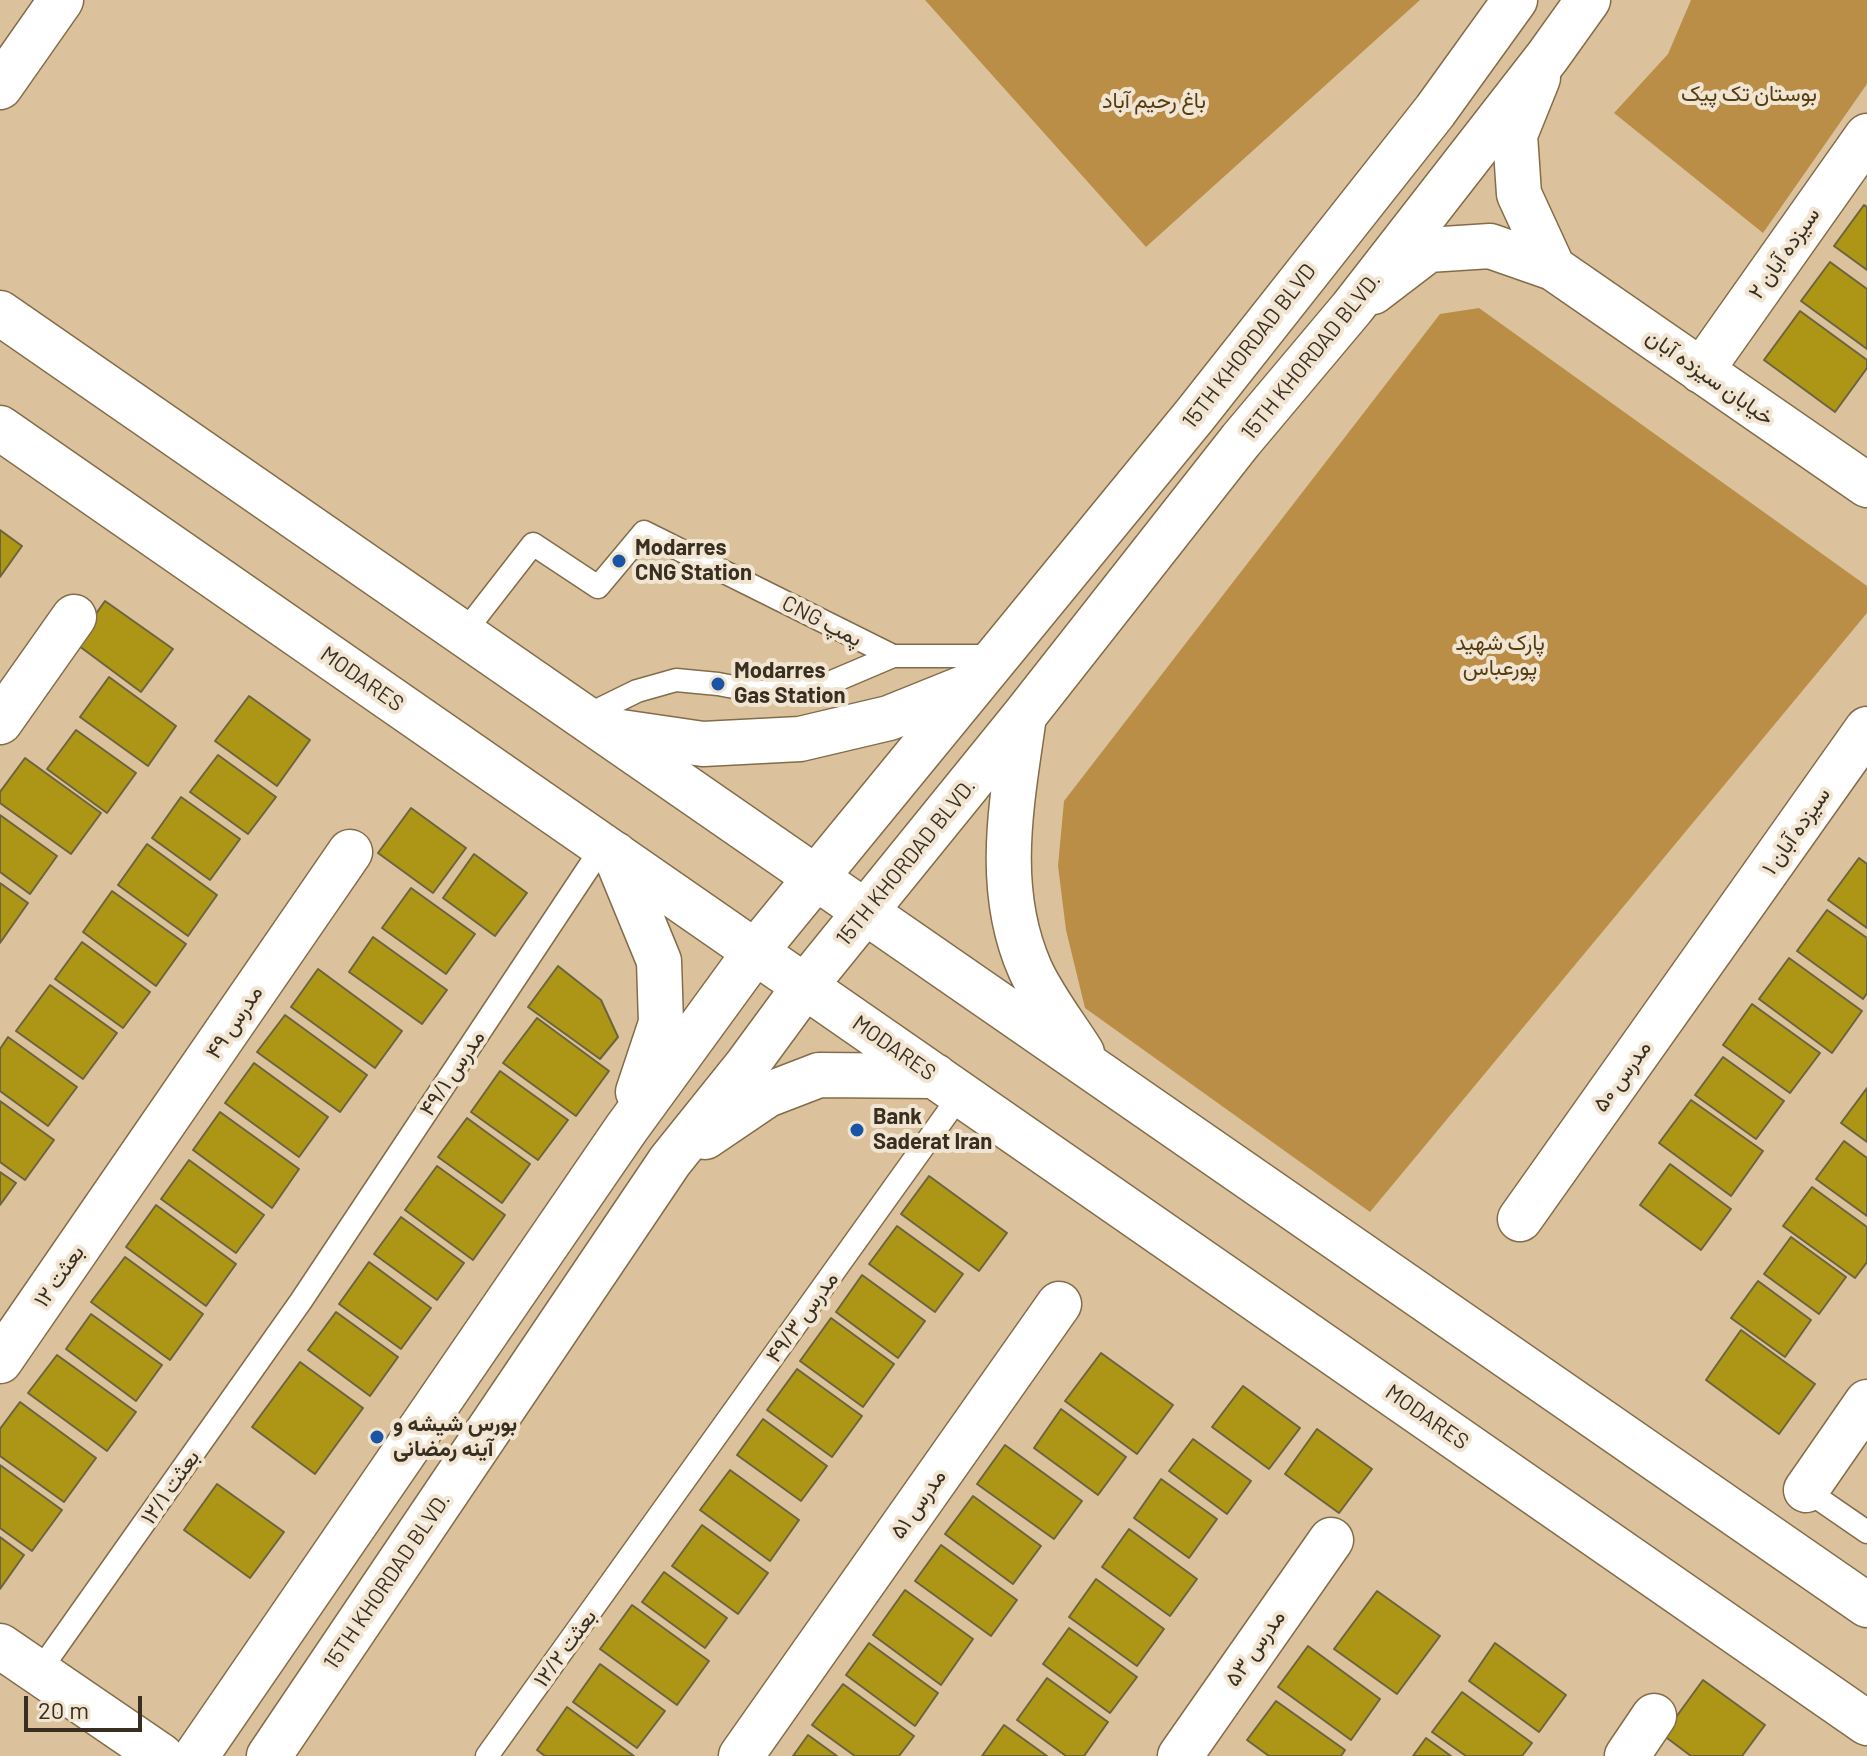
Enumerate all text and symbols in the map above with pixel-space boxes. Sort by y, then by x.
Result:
park label: بوستان تک پیک [1681,81,1817,107]
park label: باغ رحیم آباد [1102,88,1206,114]
street label: سیزده آبان ۲ [1743,202,1825,304]
street label: 15TH KHORDAD BLVD [1177,258,1321,434]
street label: 15TH KHORDAD BLVD. [1235,267,1387,445]
street label: خیابان سیزده آبان [1641,323,1779,431]
place label: Modarres CNG Station [635,535,752,586]
marker: Modarres CNG Station [610,552,628,570]
street label: CNG پمپ [778,590,866,652]
park label: پارک شهید پورعباس [1455,630,1545,682]
street label: MODARES [315,641,409,717]
place label: Modarres Gas Station [734,658,846,710]
marker: Modarres Gas Station [709,675,727,693]
street label: 15TH KHORDAD BLVD. [830,773,982,951]
street label: سیزده آبان ۱ [1756,782,1836,880]
street label: مدرس ۴۹ [200,980,268,1064]
street label: MODARES [847,1010,941,1086]
street label: مدرس ۴۹/۱ [414,1025,490,1121]
street label: مدرس ۵۰ [1587,1035,1657,1117]
place label: Bank Saderat Iran [873,1104,992,1156]
marker: Bank Saderat Iran [848,1121,866,1139]
street label: بعثت ۱۲ [28,1240,90,1312]
street label: مدرس ۴۹/۳ [760,1266,844,1368]
street label: MODARES [1380,1379,1474,1455]
place label: بورس شیشه و آینه رمضانی [393,1411,517,1462]
marker: بورس شیشه و آینه رمضانی [368,1428,386,1446]
street label: بعثت ۱۲/۱ [135,1445,205,1529]
street label: مدرس ۵۱ [885,1464,951,1544]
street label: 15TH KHORDAD BLVD. [318,1488,456,1674]
street label: بعثت ۱۲/۲ [528,1604,602,1692]
street label: مدرس ۵۳ [1219,1605,1291,1691]
scale bar [28,1680,146,1730]
text: 20 m [38,1695,89,1724]

